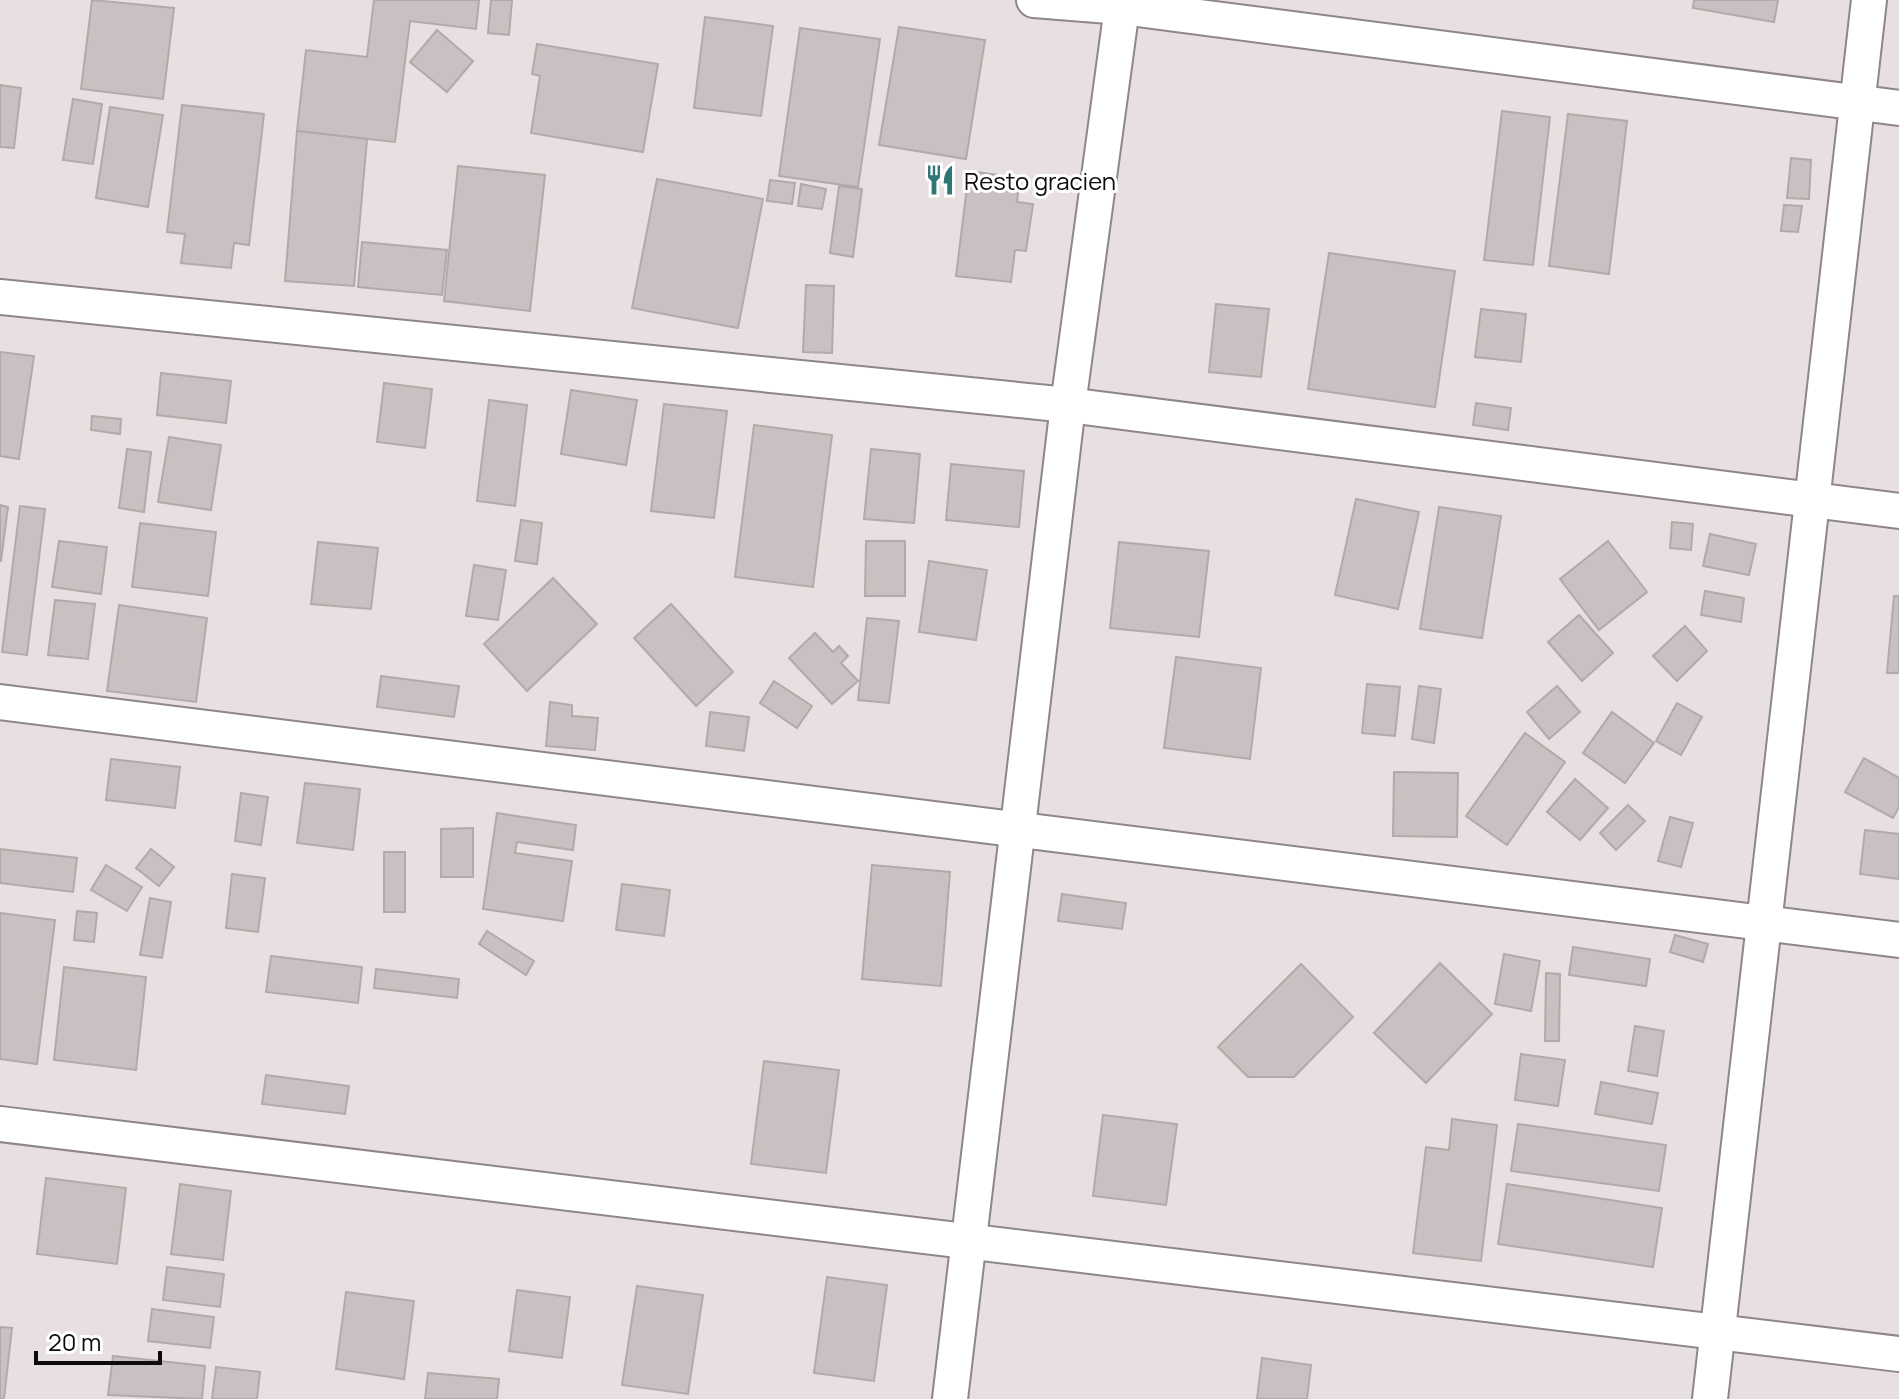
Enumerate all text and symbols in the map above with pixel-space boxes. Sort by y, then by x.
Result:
restaurant icon: Resto gracien [923,163,957,197]
place label: Resto gracien [964,164,1116,197]
scale bar [36,1315,160,1365]
text: 20 m [48,1325,101,1358]

